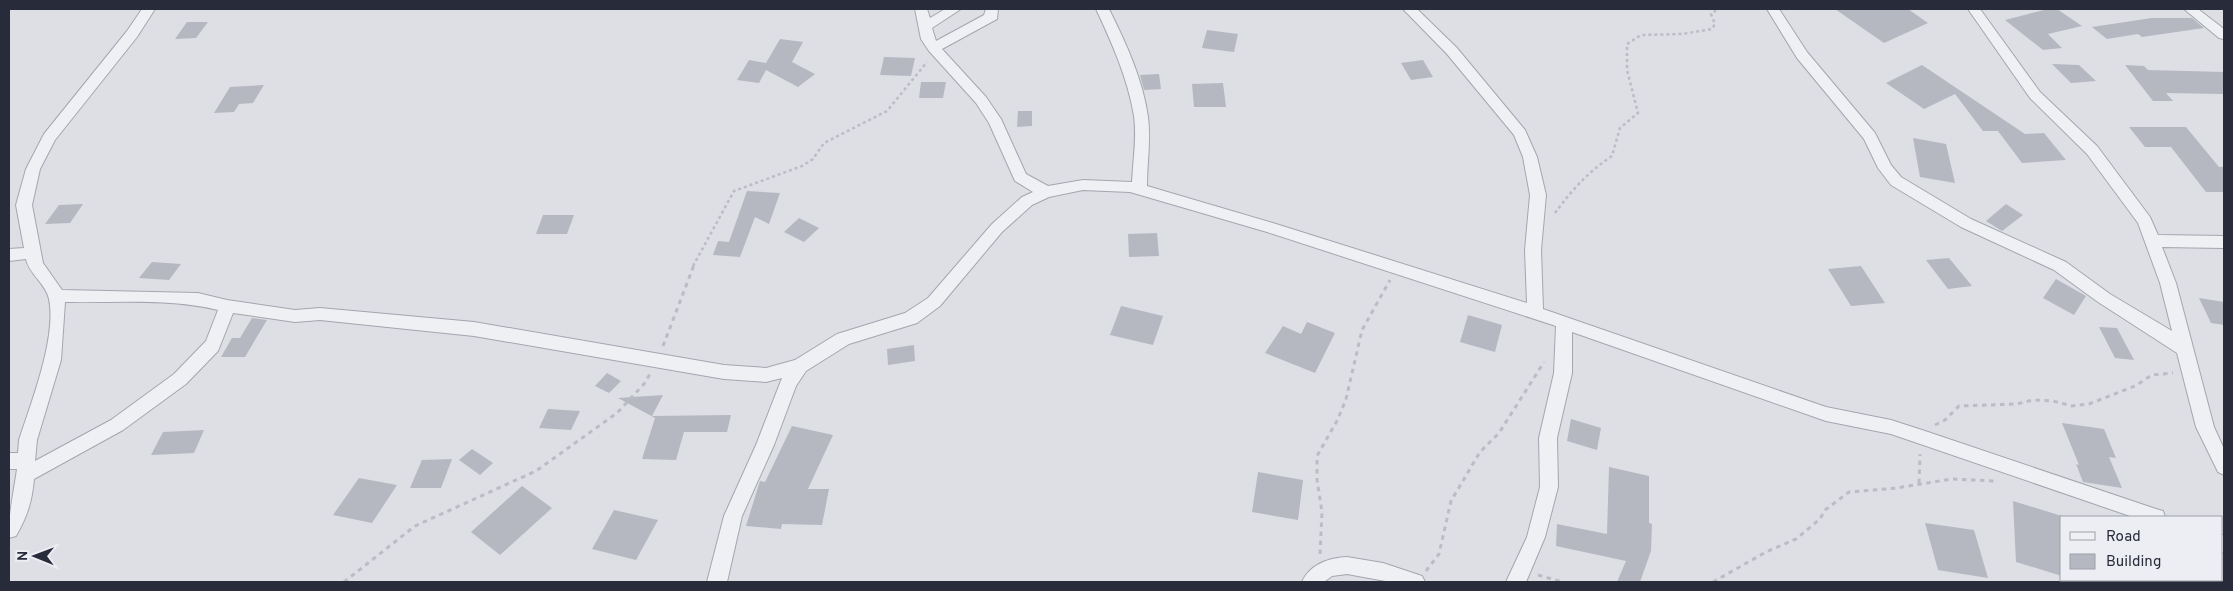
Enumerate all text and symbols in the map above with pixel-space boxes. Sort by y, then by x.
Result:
legend [2060,516,2223,581]
text: Road [2106,528,2141,547]
north arrow [10,531,60,581]
text: N [15,551,32,561]
text: Building [2106,553,2161,572]

